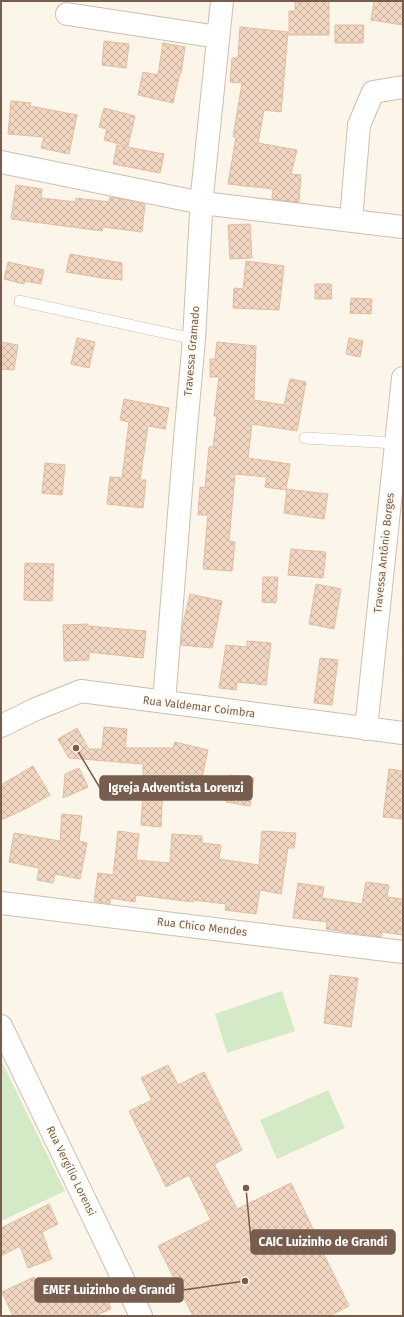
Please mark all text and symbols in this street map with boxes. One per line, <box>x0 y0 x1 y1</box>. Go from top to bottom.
street label: Travessa Gramado <box>182 305 202 397</box>
street label: Travessa Antônio Borges <box>371 492 397 614</box>
street label: Rua Valdemar Coimbra <box>142 694 256 720</box>
callout: Igreja Adventista Lorenzi <box>100 776 252 800</box>
text: Igreja Adventista Lorenzi <box>108 781 244 795</box>
street label: Rua Chico Mendes <box>156 915 248 939</box>
street label: Rua Vergílio Lorensi <box>44 1124 98 1218</box>
callout: CAIC Luizinho de Grandi <box>251 1230 395 1254</box>
text: CAIC Luizinho de Grandi <box>259 1235 387 1249</box>
callout: EMEF Luizinho de Grandi <box>35 1278 183 1302</box>
text: EMEF Luizinho de Grandi <box>43 1283 175 1297</box>

